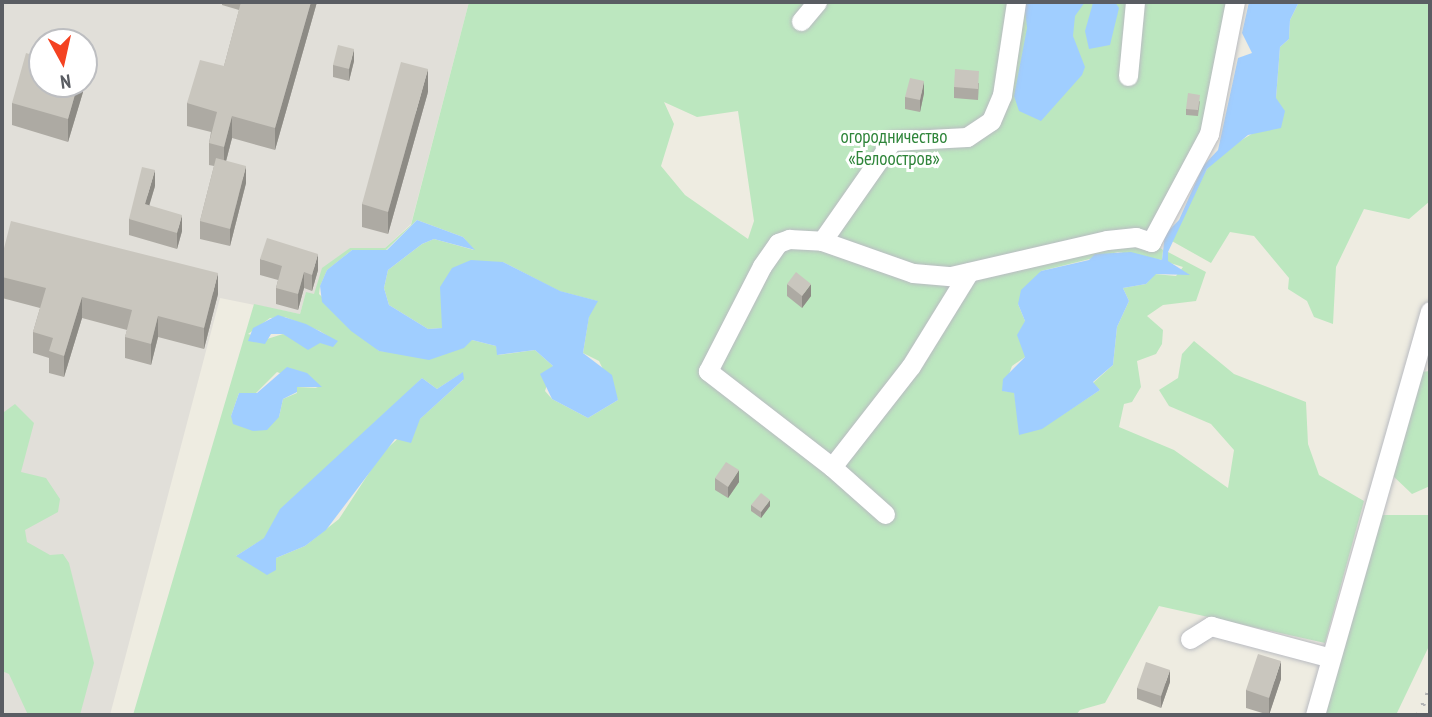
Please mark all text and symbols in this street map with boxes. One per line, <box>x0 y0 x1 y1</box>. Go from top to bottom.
north arrow <box>28 28 98 98</box>
text: N <box>59 69 72 94</box>
park label: огородничество «Белоостров» <box>841 126 947 170</box>

